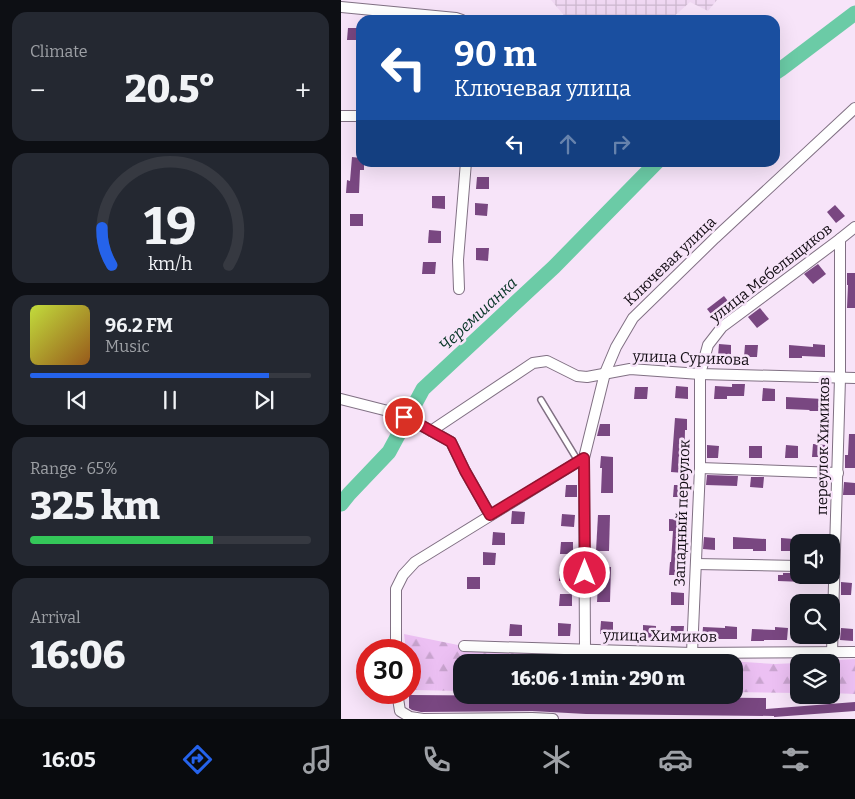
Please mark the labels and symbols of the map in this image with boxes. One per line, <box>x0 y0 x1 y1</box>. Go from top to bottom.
street label: Ключевая улица <box>620 213 720 309</box>
street label: улица Мебельщиков <box>705 220 836 327</box>
water label: Черемшанка <box>435 273 521 355</box>
street label: улица Сурикова <box>631 347 750 369</box>
street label: переулок Химиков <box>813 377 833 515</box>
pin <box>383 396 425 438</box>
street label: Западный переулок <box>670 439 694 587</box>
position arrow <box>558 546 610 598</box>
street label: улица Химиков <box>602 626 717 646</box>
speed limit sign: 30 <box>356 639 421 704</box>

